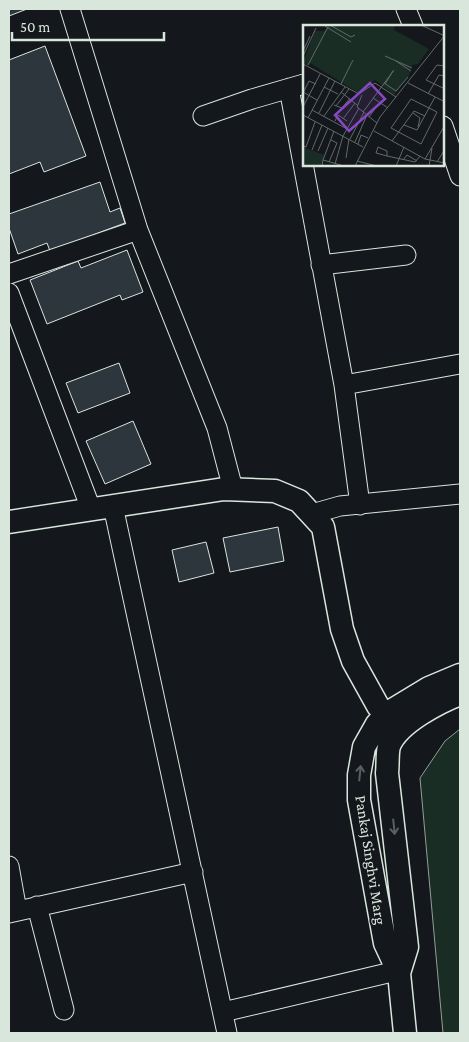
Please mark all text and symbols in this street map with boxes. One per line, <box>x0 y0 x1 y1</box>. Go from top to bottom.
scale bar <box>12 10 165 42</box>
text: 50 m <box>20 19 50 35</box>
inset map <box>303 25 444 166</box>
one-way arrow <box>355 765 365 781</box>
street label: Pankaj Singhvi Marg <box>351 794 390 926</box>
one-way arrow <box>389 819 399 835</box>

